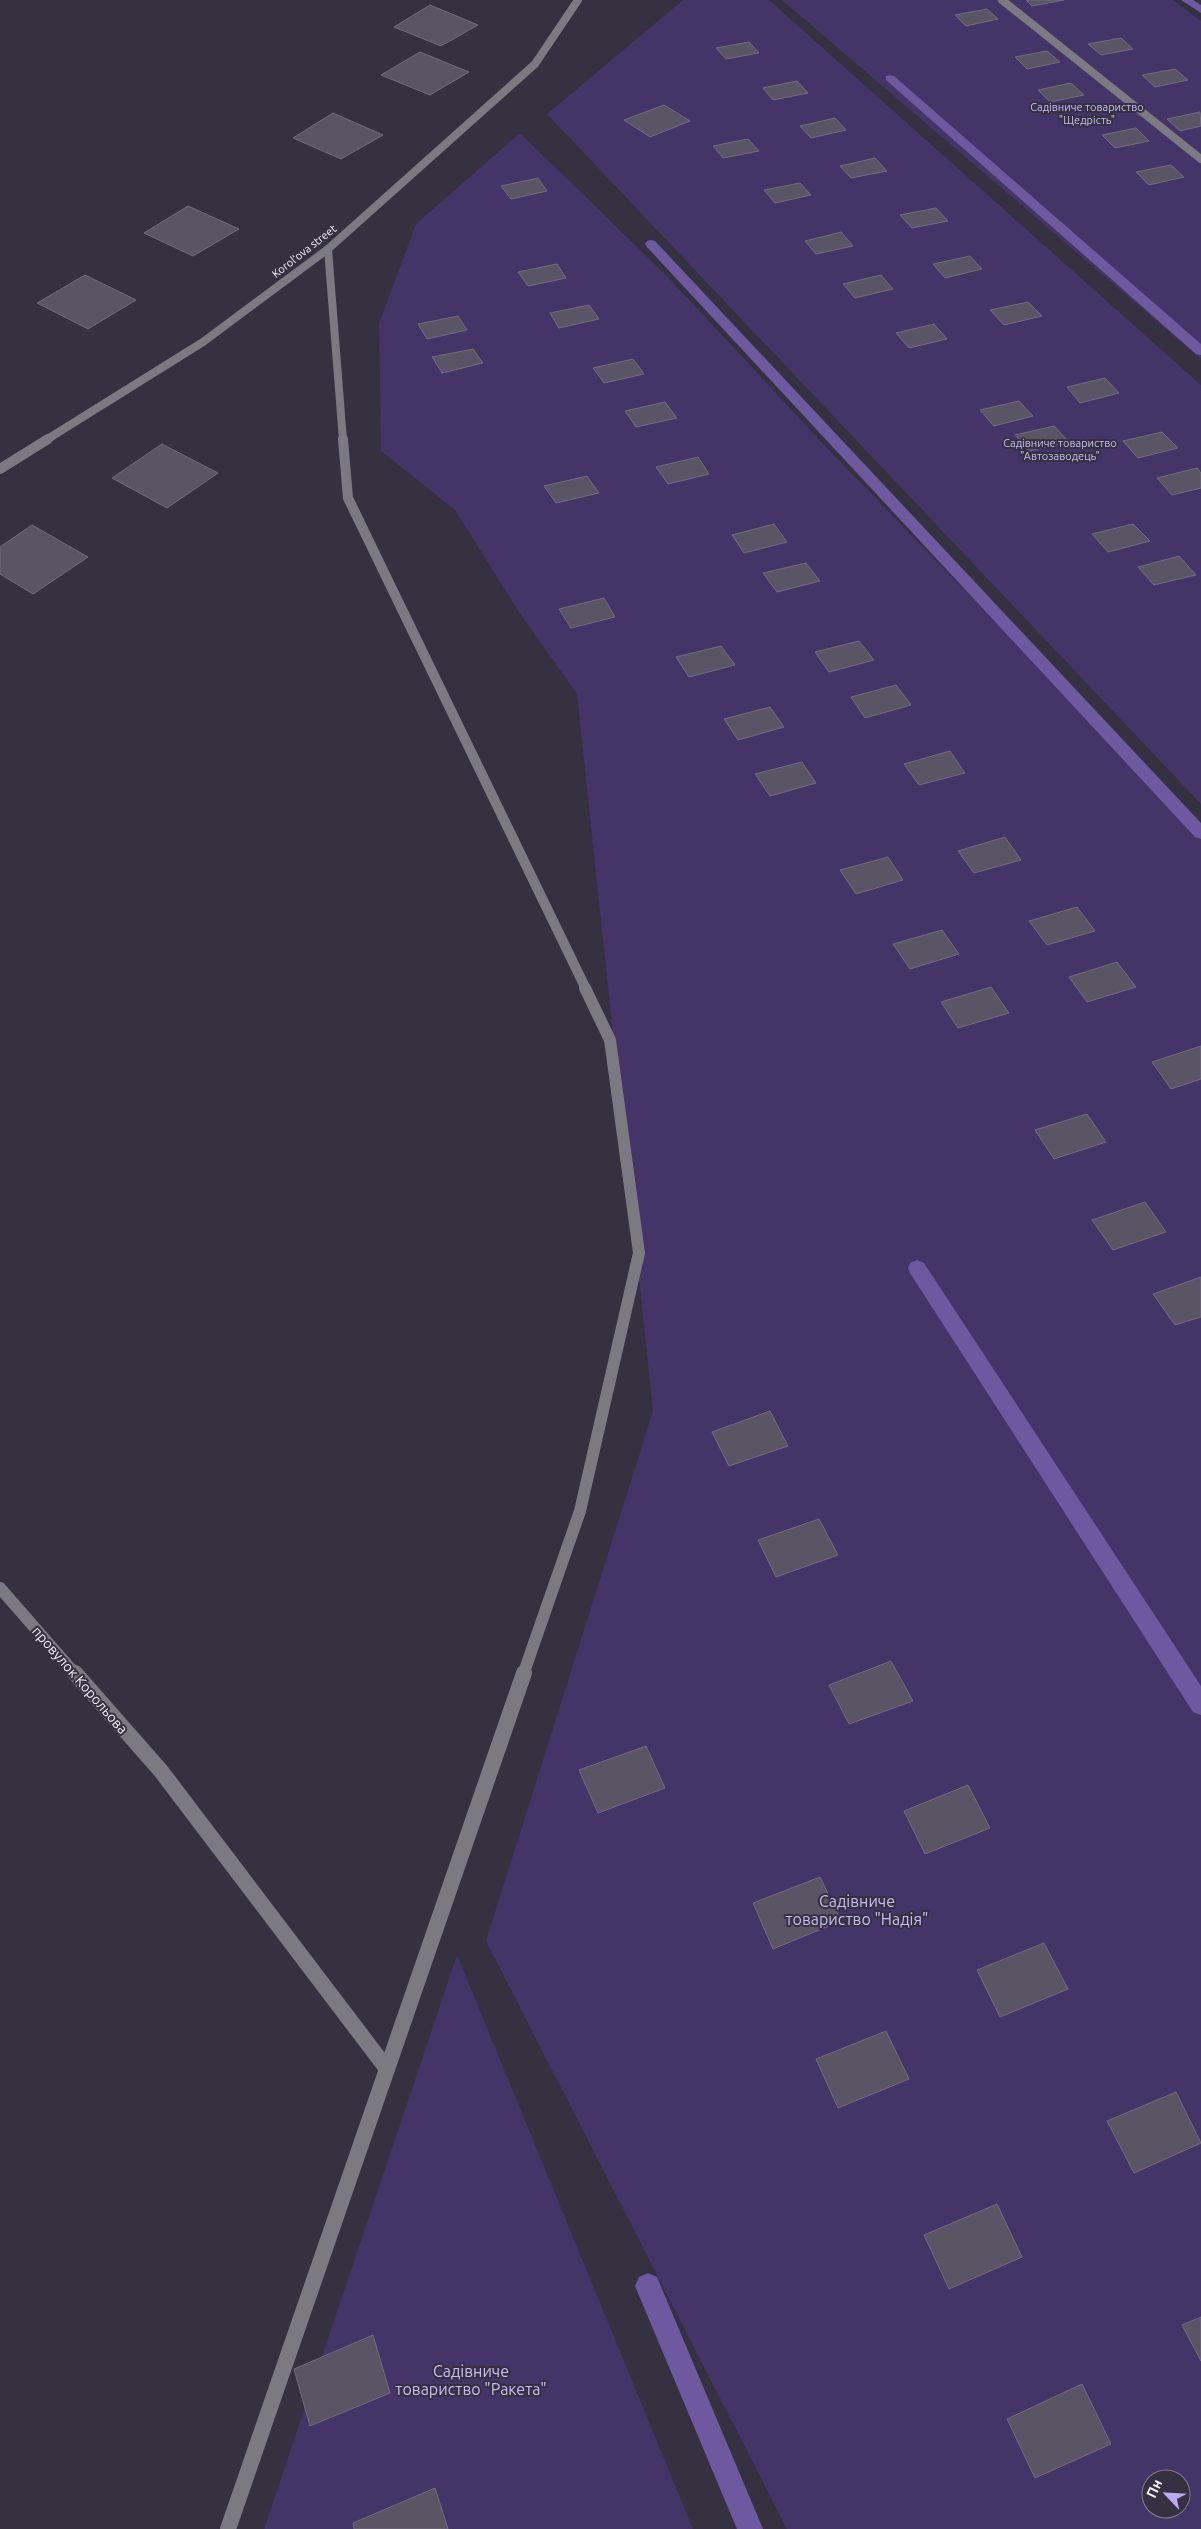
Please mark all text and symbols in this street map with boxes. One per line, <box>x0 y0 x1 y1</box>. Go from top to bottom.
park label: Садівниче товариство "Щедрість" <box>1030 101 1144 126</box>
street label: Korolʹova street <box>269 222 339 280</box>
park label: Садівниче товариство "Автозаводець" <box>1003 437 1117 462</box>
street label: провулок Корольова <box>29 1623 131 1737</box>
park label: Садівниче товариство "Надія" <box>785 1892 929 1928</box>
park label: Садівниче товариство "Ракета" <box>395 2362 547 2398</box>
north arrow <box>1141 2469 1191 2519</box>
text: Пн <box>1143 2477 1165 2500</box>

